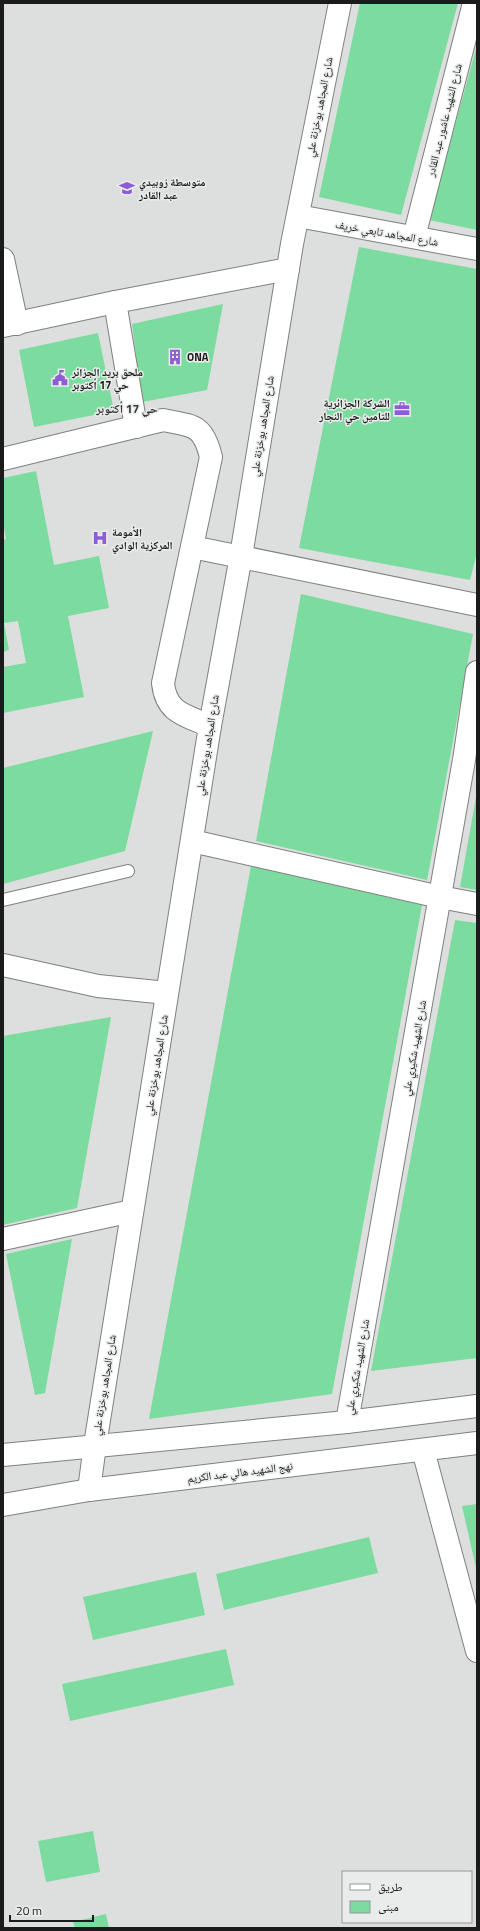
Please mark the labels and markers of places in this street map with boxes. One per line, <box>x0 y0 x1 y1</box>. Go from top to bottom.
place label: متوسطة زوبيدي عبد القادر <box>138 174 205 203</box>
school or university icon: متوسطة زوبيدي عبد القادر <box>118 179 136 197</box>
building icon: ONA <box>166 348 184 366</box>
place label: ONA <box>187 349 209 365</box>
place label: ملحق بريد الجزائر حي 17 أكتوبر <box>71 364 143 394</box>
public building icon: ملحق بريد الجزائر حي 17 أكتوبر <box>51 369 69 387</box>
place label: الشركة الجزائرية للتامين حي النجار <box>318 395 390 425</box>
office icon: الشركة الجزائرية للتامين حي النجار <box>393 400 411 418</box>
place label: الأمومة المركزية الوادي <box>112 524 173 554</box>
hospital icon: الأمومة المركزية الوادي <box>91 529 109 547</box>

